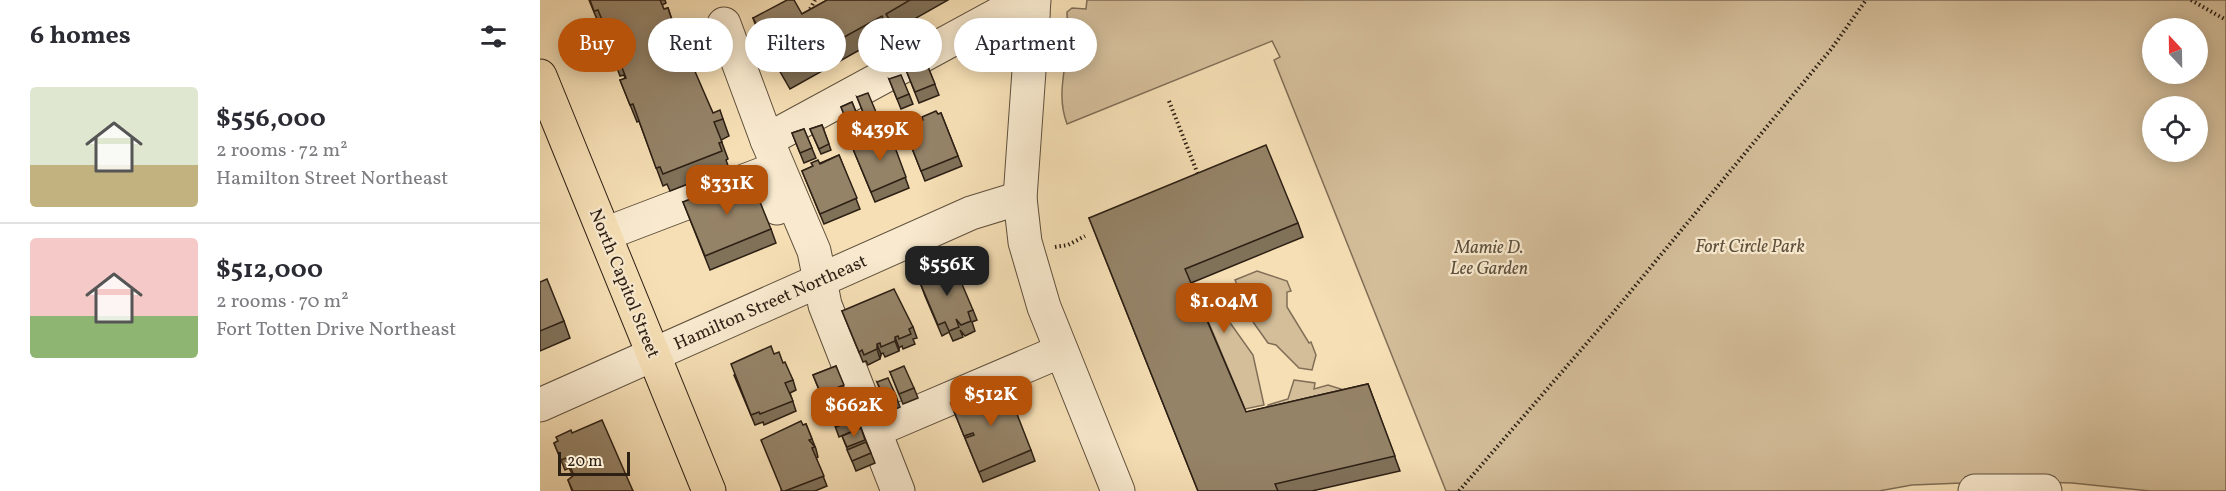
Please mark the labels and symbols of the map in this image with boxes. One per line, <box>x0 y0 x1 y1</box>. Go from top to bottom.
north arrow <box>2142 18 2208 84</box>
pin: $439K <box>838 111 922 162</box>
pin: $331K <box>685 165 769 216</box>
street label: North Capitol Street <box>582 205 665 362</box>
park label: Fort Circle Park <box>1695 235 1805 260</box>
park label: Mamie D. Lee Garden <box>1450 236 1528 282</box>
pin: $556K <box>905 246 989 297</box>
street label: Hamilton Street Northeast <box>670 249 871 357</box>
pin: $1.04M <box>1175 283 1273 334</box>
pin: $512K <box>949 376 1033 427</box>
pin: $662K <box>812 387 896 438</box>
scale bar <box>558 449 630 476</box>

